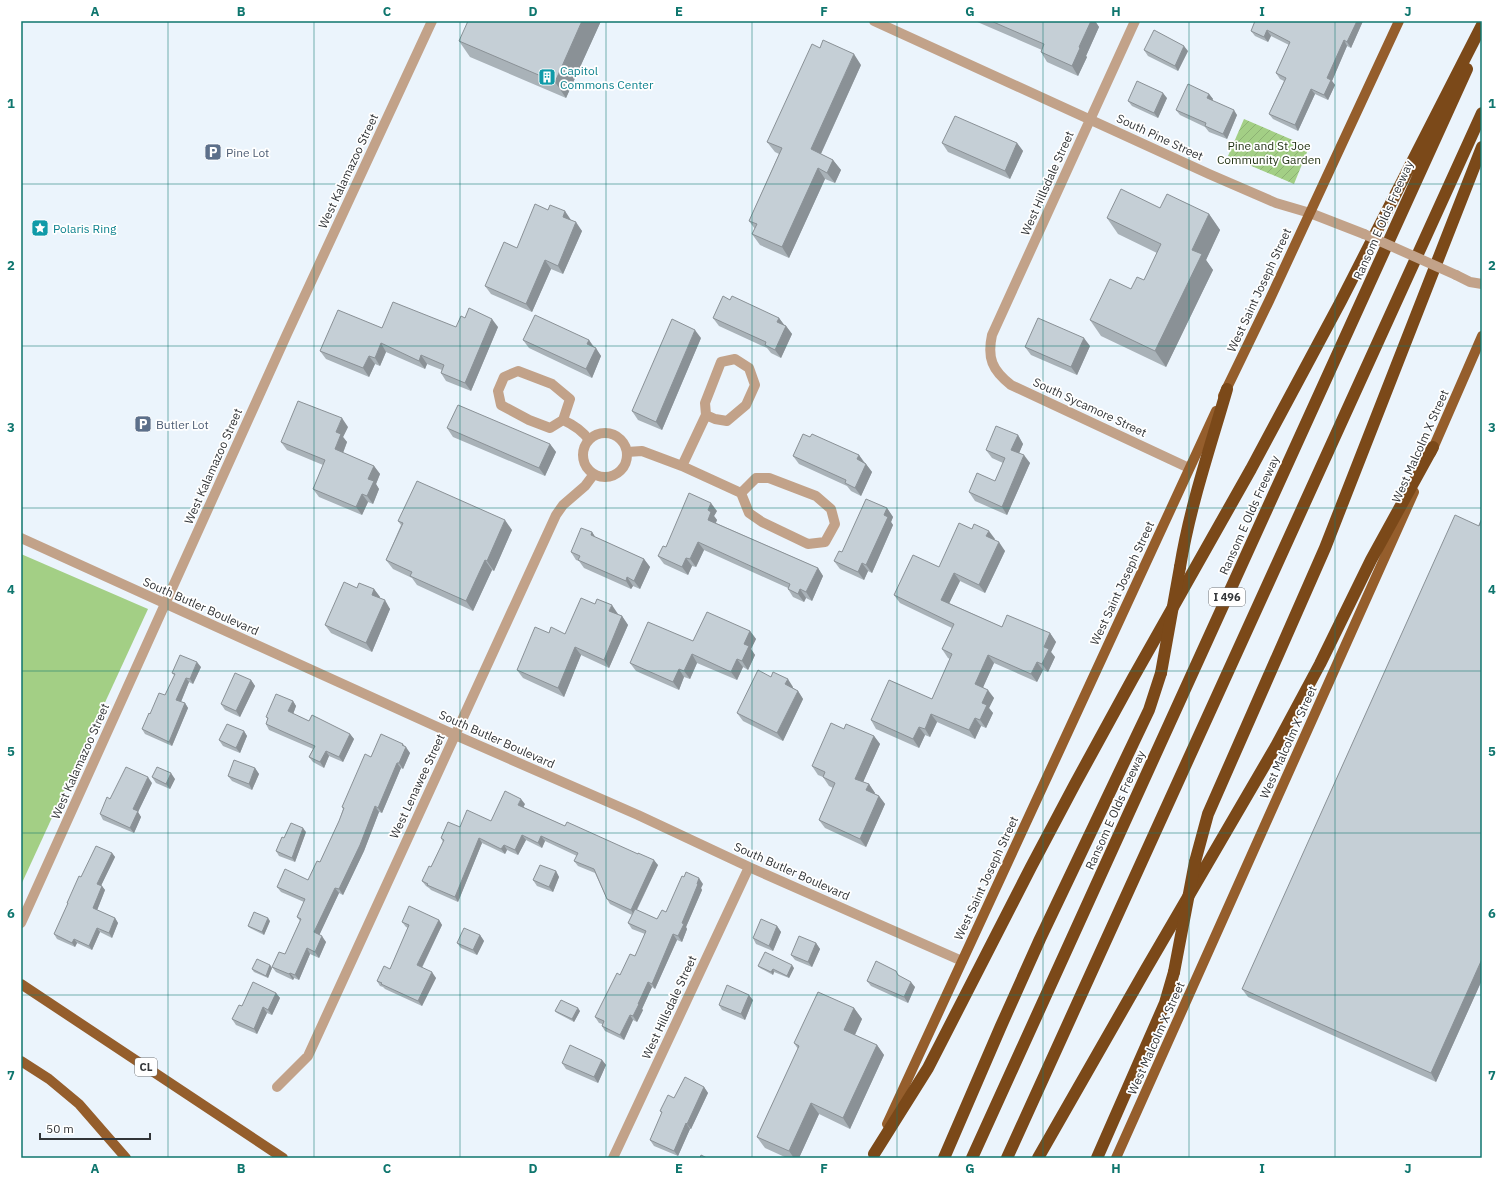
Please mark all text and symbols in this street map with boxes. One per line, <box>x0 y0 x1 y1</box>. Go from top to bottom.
text: A <box>91 3 100 20</box>
text: B <box>237 3 246 20</box>
text: C <box>383 3 392 20</box>
text: D <box>528 3 538 20</box>
text: E <box>675 3 683 20</box>
text: F <box>820 3 828 20</box>
text: G <box>965 3 975 20</box>
text: H <box>1111 3 1121 20</box>
text: I <box>1259 3 1265 20</box>
text: J <box>1404 3 1412 20</box>
place label: Capitol Commons Center <box>560 63 654 92</box>
building icon: Capitol Commons Center <box>537 67 557 87</box>
text: 1 <box>7 95 15 112</box>
text: 1 <box>1488 95 1496 112</box>
street label: South Pine Street <box>1114 110 1206 164</box>
street label: West Kalamazoo Street <box>315 111 381 231</box>
street label: West Hillsdale Street <box>1017 128 1077 238</box>
park label: Pine and St Joe Community Garden <box>1217 138 1321 167</box>
parking icon: Pine Lot <box>203 142 223 162</box>
place label: Pine Lot <box>226 145 269 160</box>
street label: Ransom E Olds Freeway <box>1350 158 1416 282</box>
place icon: Polaris Ring <box>30 218 50 238</box>
place label: Polaris Ring <box>53 221 117 236</box>
street label: West Saint Joseph Street <box>1224 226 1294 354</box>
text: 2 <box>7 257 15 274</box>
text: 2 <box>1488 257 1496 274</box>
street label: South Sycamore Street <box>1031 374 1149 440</box>
street label: West Malcolm X Street <box>1388 387 1452 505</box>
street label: West Kalamazoo Street <box>181 406 245 526</box>
parking icon: Butler Lot <box>133 414 153 434</box>
place label: Butler Lot <box>156 417 209 432</box>
text: 3 <box>7 419 15 436</box>
text: 3 <box>1488 419 1496 436</box>
street label: Ransom E Olds Freeway <box>1216 453 1282 577</box>
street label: West Saint Joseph Street <box>1087 519 1157 647</box>
street label: South Butler Boulevard <box>141 574 261 638</box>
text: 4 <box>7 581 15 598</box>
text: 4 <box>1488 581 1496 598</box>
road number: I 496 <box>1209 588 1245 606</box>
street label: West Malcolm X Street <box>1256 683 1320 801</box>
street label: West Kalamazoo Street <box>48 701 112 821</box>
street label: South Butler Boulevard <box>437 707 557 771</box>
street label: West Lenawee Street <box>386 731 448 841</box>
text: 5 <box>7 743 15 760</box>
text: 5 <box>1488 743 1496 760</box>
street label: Ransom E Olds Freeway <box>1082 748 1148 872</box>
street label: West Saint Joseph Street <box>951 814 1021 942</box>
street label: South Butler Boulevard <box>732 839 852 903</box>
text: 6 <box>7 905 15 922</box>
text: 6 <box>1488 905 1496 922</box>
street label: West Hillsdale Street <box>638 953 700 1061</box>
street label: West Malcolm X Street <box>1124 979 1188 1097</box>
road number: CL <box>135 1058 157 1076</box>
text: 7 <box>7 1067 15 1084</box>
text: 7 <box>1488 1067 1496 1084</box>
scale bar <box>40 1115 150 1141</box>
text: 50 m <box>46 1121 74 1136</box>
text: A <box>91 1160 100 1177</box>
text: B <box>237 1160 246 1177</box>
text: C <box>383 1160 392 1177</box>
text: D <box>528 1160 538 1177</box>
text: E <box>675 1160 683 1177</box>
text: F <box>820 1160 828 1177</box>
text: G <box>965 1160 975 1177</box>
text: H <box>1111 1160 1121 1177</box>
text: I <box>1259 1160 1265 1177</box>
text: J <box>1404 1160 1412 1177</box>

